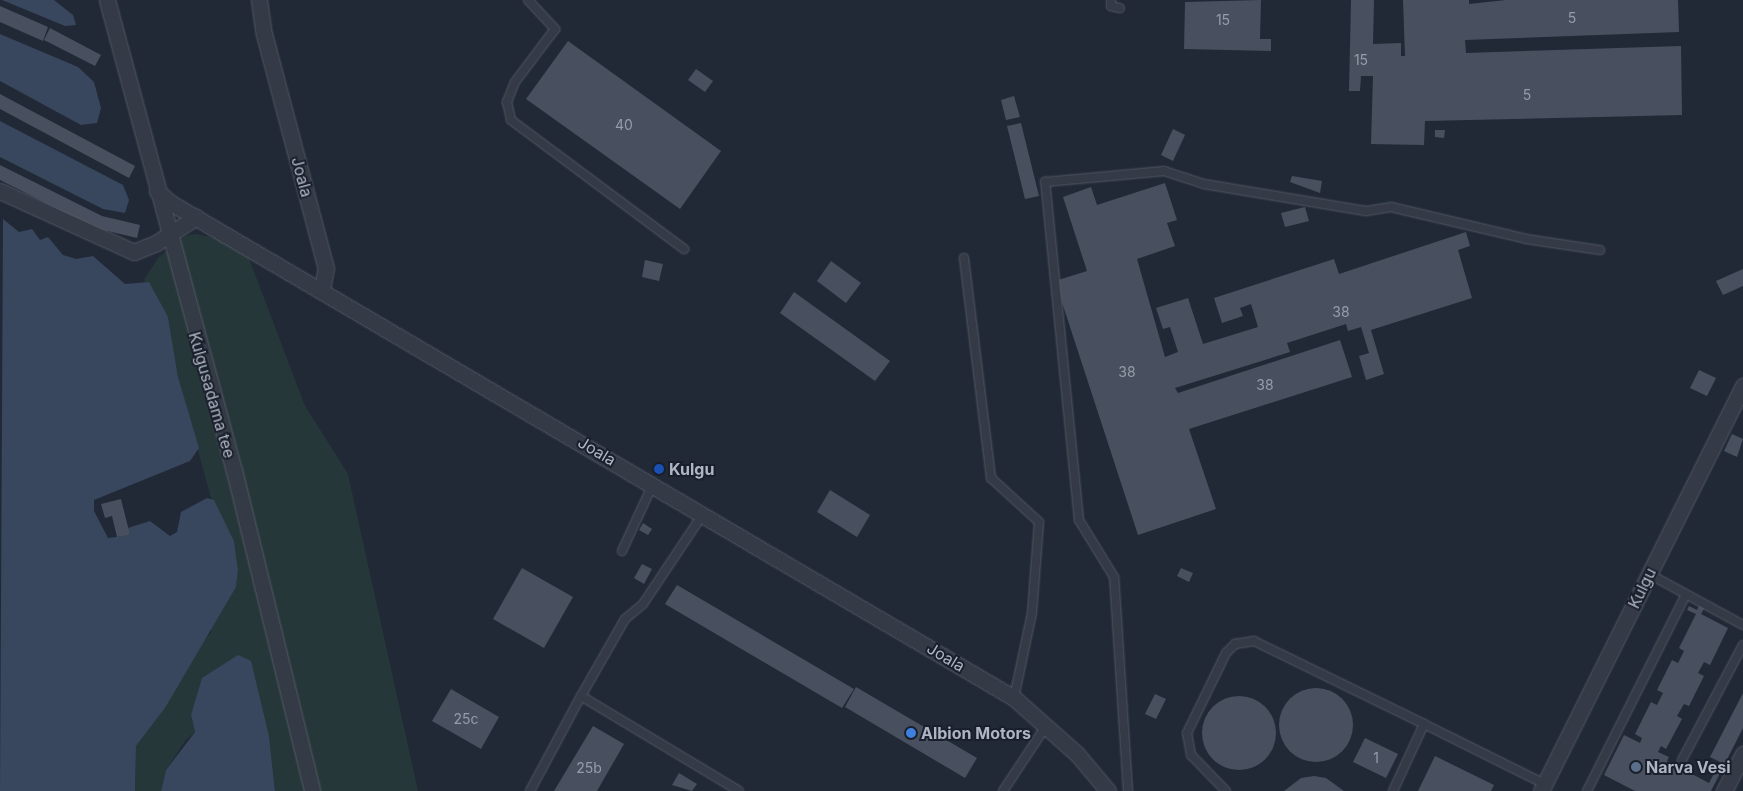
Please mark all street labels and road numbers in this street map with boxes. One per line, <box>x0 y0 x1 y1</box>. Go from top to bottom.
street label: Joala <box>287 155 317 199</box>
street label: Kulgusadama tee <box>185 330 239 460</box>
street label: Joala <box>575 432 619 470</box>
street label: Kulgu <box>1624 565 1660 611</box>
street label: Joala <box>924 638 968 676</box>

